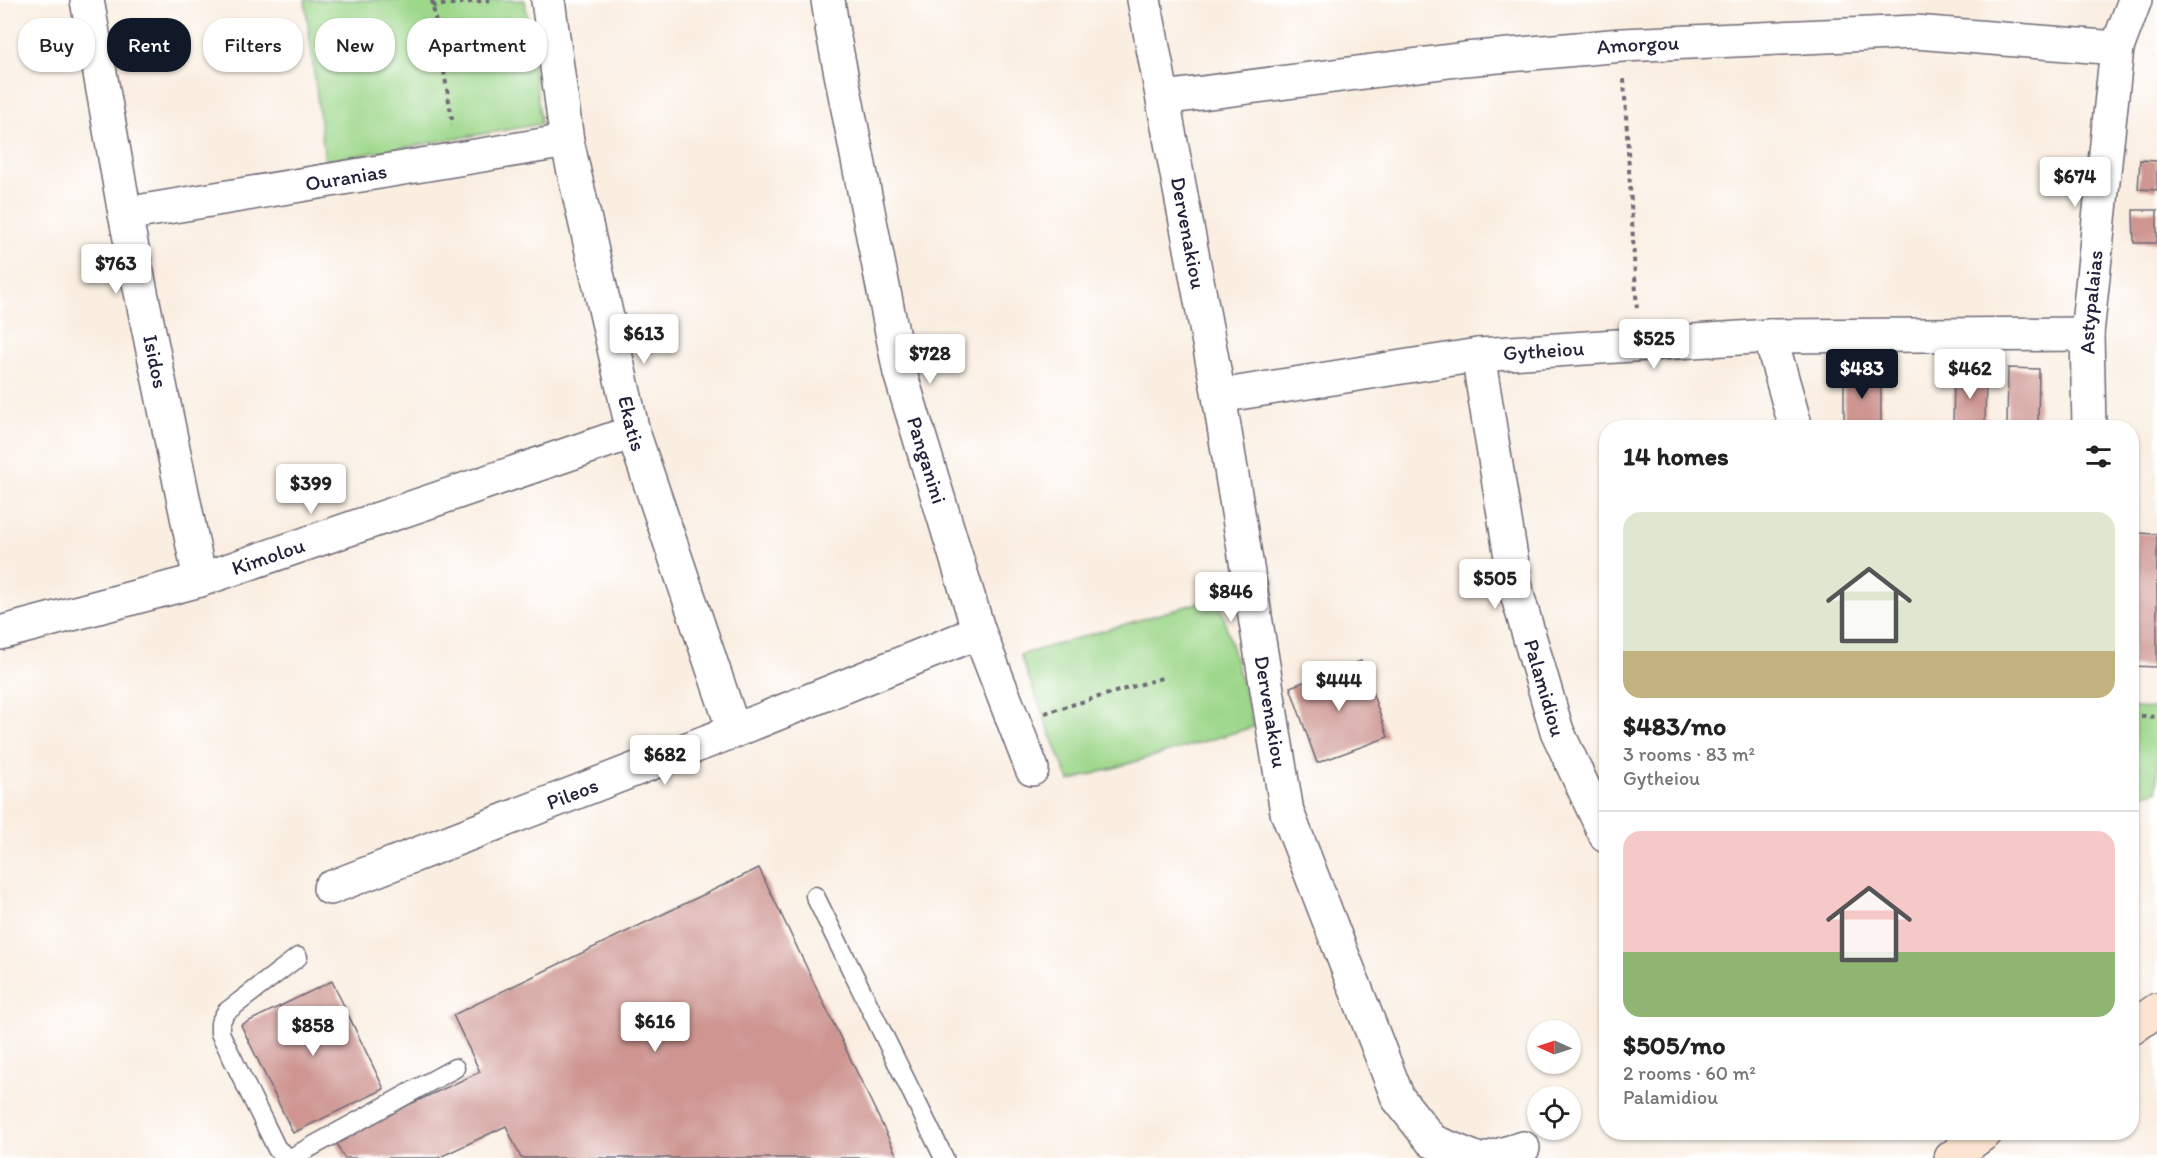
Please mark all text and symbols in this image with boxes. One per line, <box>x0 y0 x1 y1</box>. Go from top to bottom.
chip: Buy <box>18 18 95 72</box>
chip: Rent <box>107 18 191 72</box>
chip: Filters <box>203 18 303 72</box>
chip: New <box>315 18 395 72</box>
chip: Apartment <box>407 18 547 72</box>
street label: Amorgou <box>1595 29 1680 59</box>
pin: $674 <box>2039 157 2111 208</box>
street label: Ouranias <box>303 158 389 196</box>
text: $674 <box>2054 164 2096 188</box>
street label: Dervenakiou <box>1166 175 1211 291</box>
pin: $763 <box>80 244 152 295</box>
street label: Astypalaias <box>2074 249 2108 355</box>
text: $763 <box>95 251 137 275</box>
pin: $613 <box>608 314 680 365</box>
pin: $525 <box>1618 319 1690 370</box>
text: $613 <box>624 321 664 345</box>
text: $525 <box>1633 326 1675 350</box>
street label: Isidos <box>138 333 173 390</box>
pin: $728 <box>894 334 966 385</box>
street label: Gytheiou <box>1502 335 1585 365</box>
text: $728 <box>909 341 951 365</box>
pin: $483 <box>1826 349 1898 400</box>
pin: $462 <box>1934 349 2006 400</box>
text: $483 <box>1840 356 1884 380</box>
text: $462 <box>1948 356 1992 380</box>
street label: Ekatis <box>613 393 652 454</box>
street label: Panganini <box>902 413 952 507</box>
text: 14 homes <box>1623 440 1729 472</box>
icon: filters <box>2082 440 2115 473</box>
pin: $399 <box>275 464 347 515</box>
text: $399 <box>290 471 332 495</box>
street label: Kimolou <box>228 532 308 580</box>
icon: home <box>1815 551 1923 659</box>
pin: $505 <box>1459 559 1531 610</box>
text: $505 <box>1473 566 1517 590</box>
pin: $846 <box>1195 572 1267 623</box>
text: $846 <box>1209 579 1253 603</box>
street label: Palamidiou <box>1519 636 1571 740</box>
street label: Dervenakiou <box>1250 654 1293 770</box>
pin: $444 <box>1303 661 1375 712</box>
text: $444 <box>1316 668 1362 692</box>
text: $483/mo <box>1623 710 1726 742</box>
pin: $682 <box>629 735 701 786</box>
text: $682 <box>644 742 686 766</box>
text: 3 rooms · 83 m² <box>1623 742 1755 766</box>
text: Gytheiou <box>1623 766 1700 790</box>
street label: Pileos <box>543 772 602 815</box>
icon: home <box>1815 870 1923 978</box>
pin: $616 <box>619 1002 691 1053</box>
pin: $858 <box>277 1006 349 1057</box>
text: $616 <box>635 1009 675 1033</box>
text: $858 <box>292 1013 334 1037</box>
north arrow <box>1527 1020 1581 1074</box>
map controls <box>1527 1020 1581 1140</box>
text: $505/mo <box>1623 1029 1726 1061</box>
text: 2 rooms · 60 m² <box>1623 1061 1756 1085</box>
text: Palamidiou <box>1623 1085 1718 1109</box>
button: locate <box>1527 1086 1581 1140</box>

